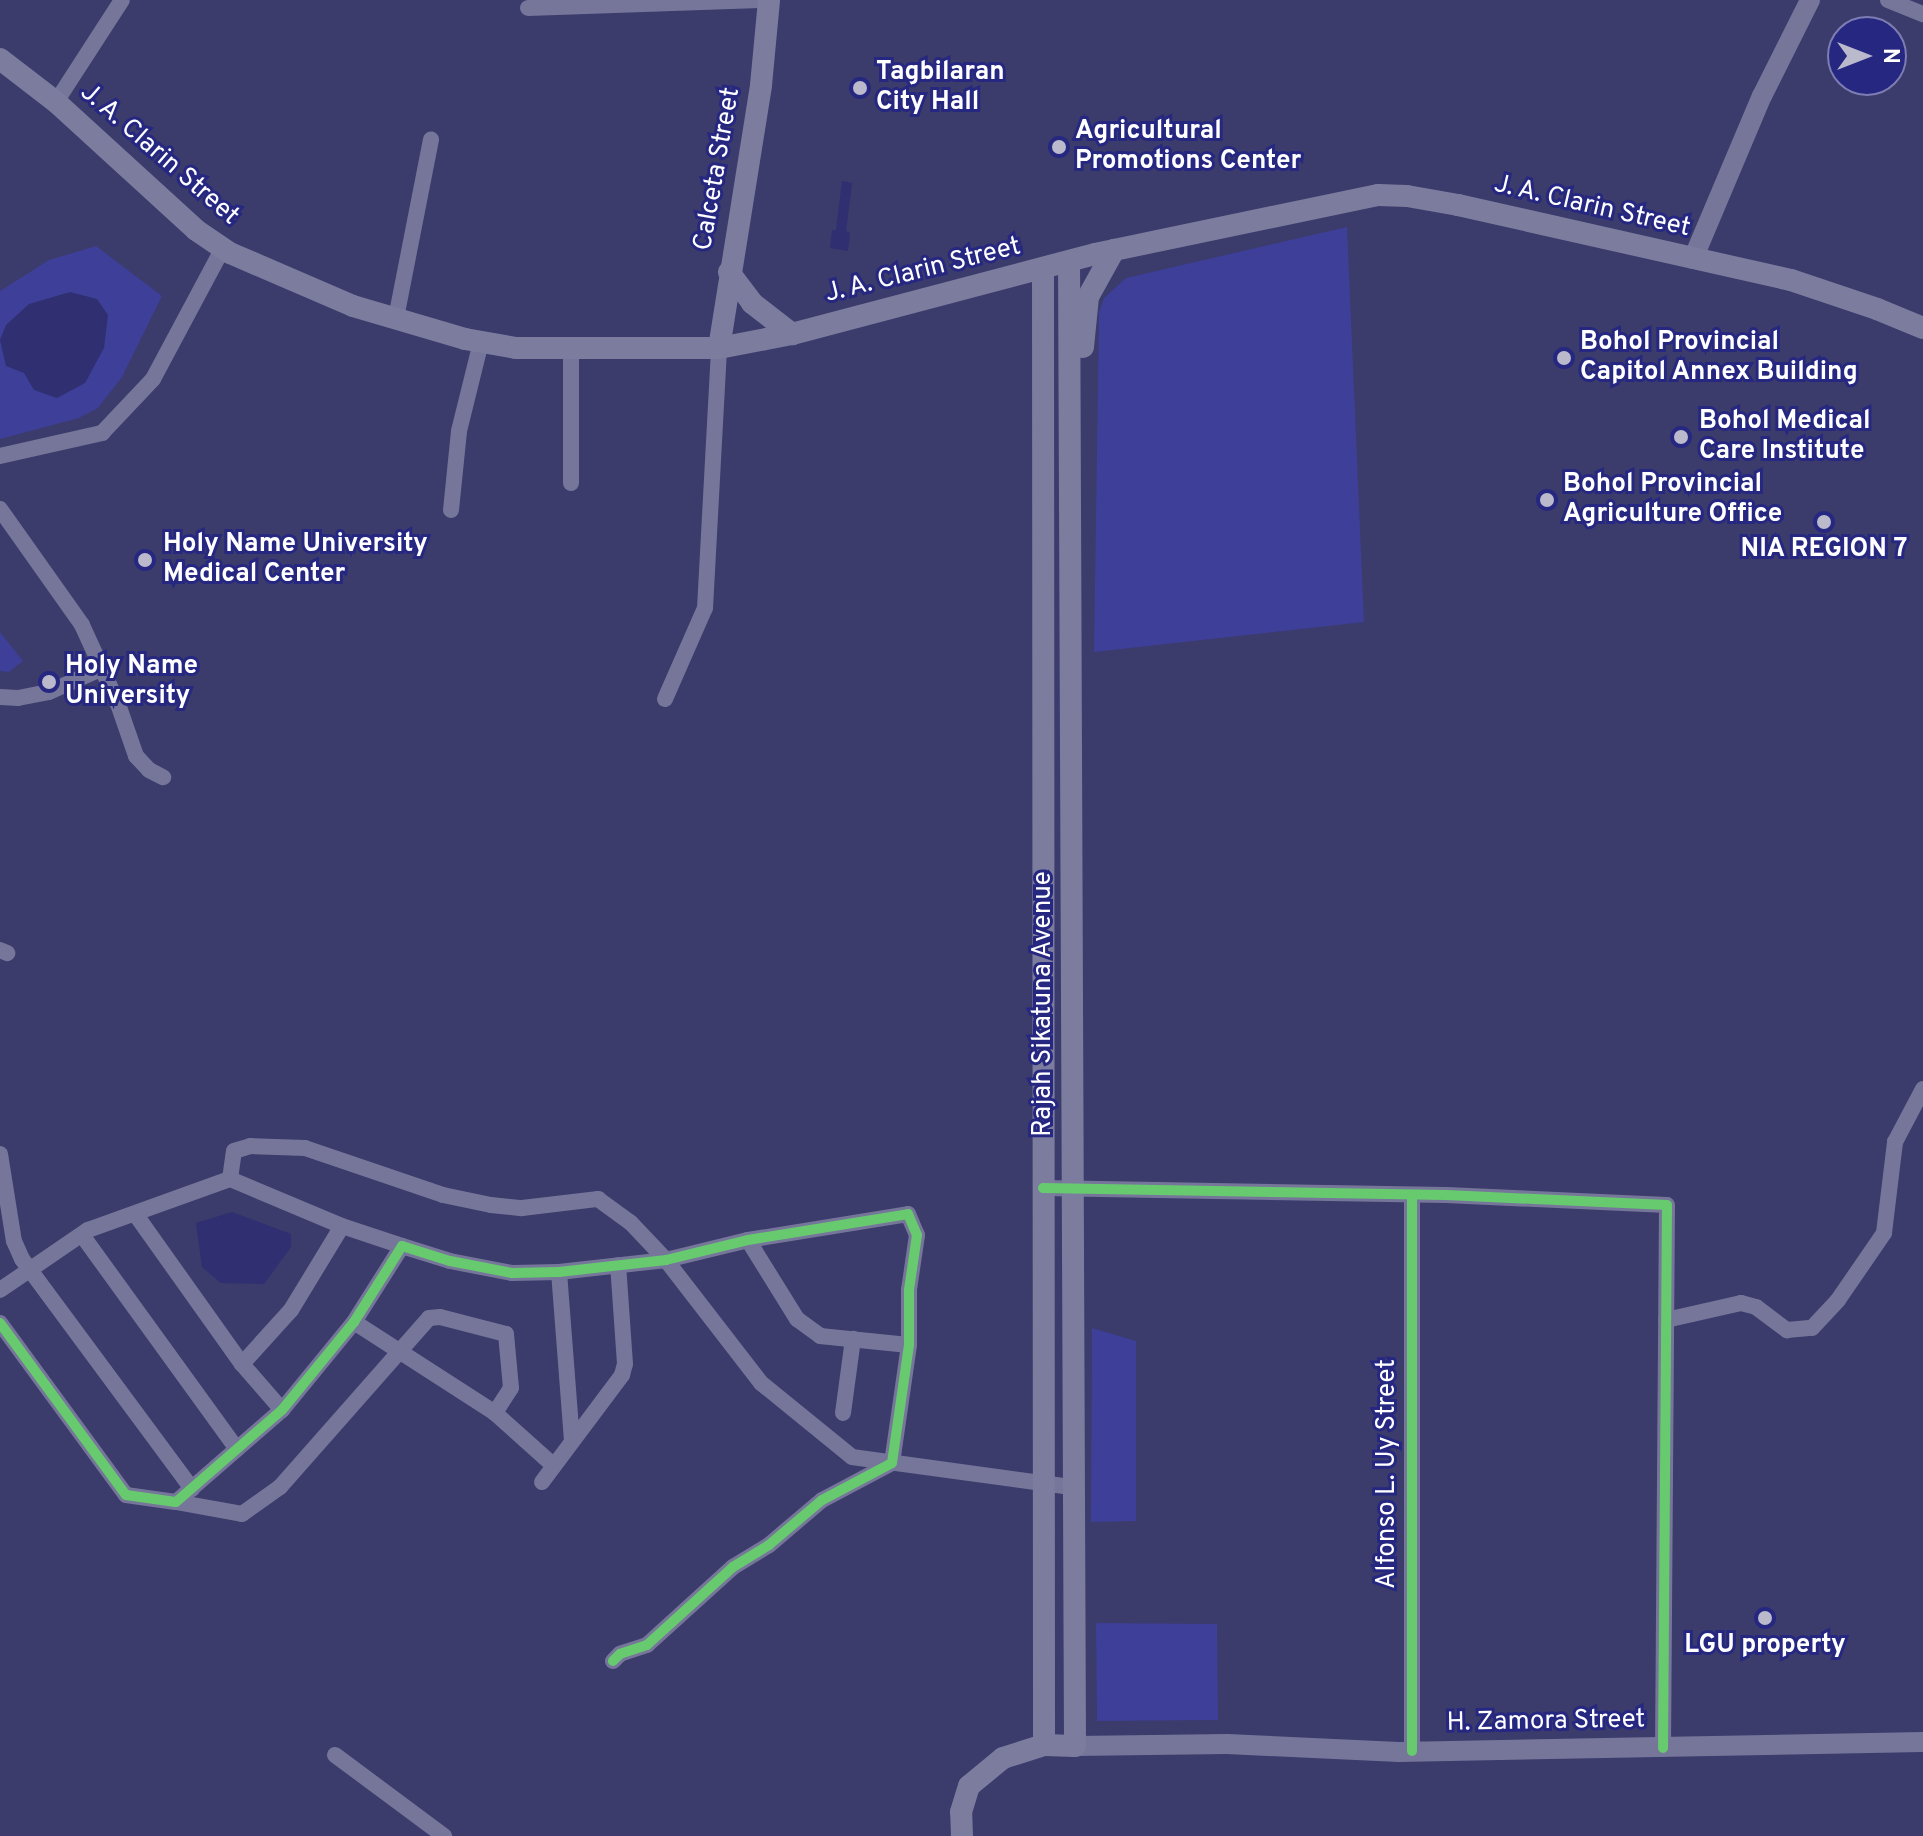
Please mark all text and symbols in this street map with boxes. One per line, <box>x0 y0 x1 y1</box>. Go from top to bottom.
north arrow <box>1827 16 1907 96</box>
text: N <box>1876 48 1903 64</box>
place label: Tagbilaran City Hall <box>876 57 1005 118</box>
street label: J. A. Clarin Street <box>73 77 245 233</box>
marker: Tagbilaran City Hall <box>851 79 869 97</box>
street label: Calceta Street <box>688 85 748 253</box>
place label: Agricultural Promotions Center <box>1075 116 1301 178</box>
marker: Agricultural Promotions Center <box>1050 138 1068 156</box>
street label: J. A. Clarin Street <box>1490 169 1694 245</box>
street label: J. A. Clarin Street <box>822 231 1024 311</box>
place label: Bohol Provincial Capitol Annex Building <box>1580 327 1859 388</box>
marker: Bohol Provincial Capitol Annex Building <box>1555 349 1573 367</box>
place label: Bohol Medical Care Institute <box>1699 406 1871 468</box>
marker: Bohol Medical Care Institute <box>1670 426 1692 448</box>
place label: Bohol Provincial Agriculture Office <box>1563 469 1782 530</box>
marker: Bohol Provincial Agriculture Office <box>1538 491 1556 509</box>
marker: NIA REGION 7 <box>1815 513 1833 531</box>
place label: Holy Name University Medical Center <box>163 529 428 590</box>
place label: NIA REGION 7 <box>1740 534 1908 566</box>
marker: Holy Name University Medical Center <box>134 549 156 571</box>
place label: Holy Name University <box>65 651 198 712</box>
marker: Holy Name University <box>40 673 58 691</box>
street label: Rajah Sikatuna Avenue <box>1028 871 1060 1137</box>
street label: Alfonso L. Uy Street <box>1372 1359 1404 1589</box>
marker: LGU property <box>1756 1609 1774 1627</box>
place label: LGU property <box>1684 1630 1846 1662</box>
street label: H. Zamora Street <box>1446 1705 1646 1739</box>

